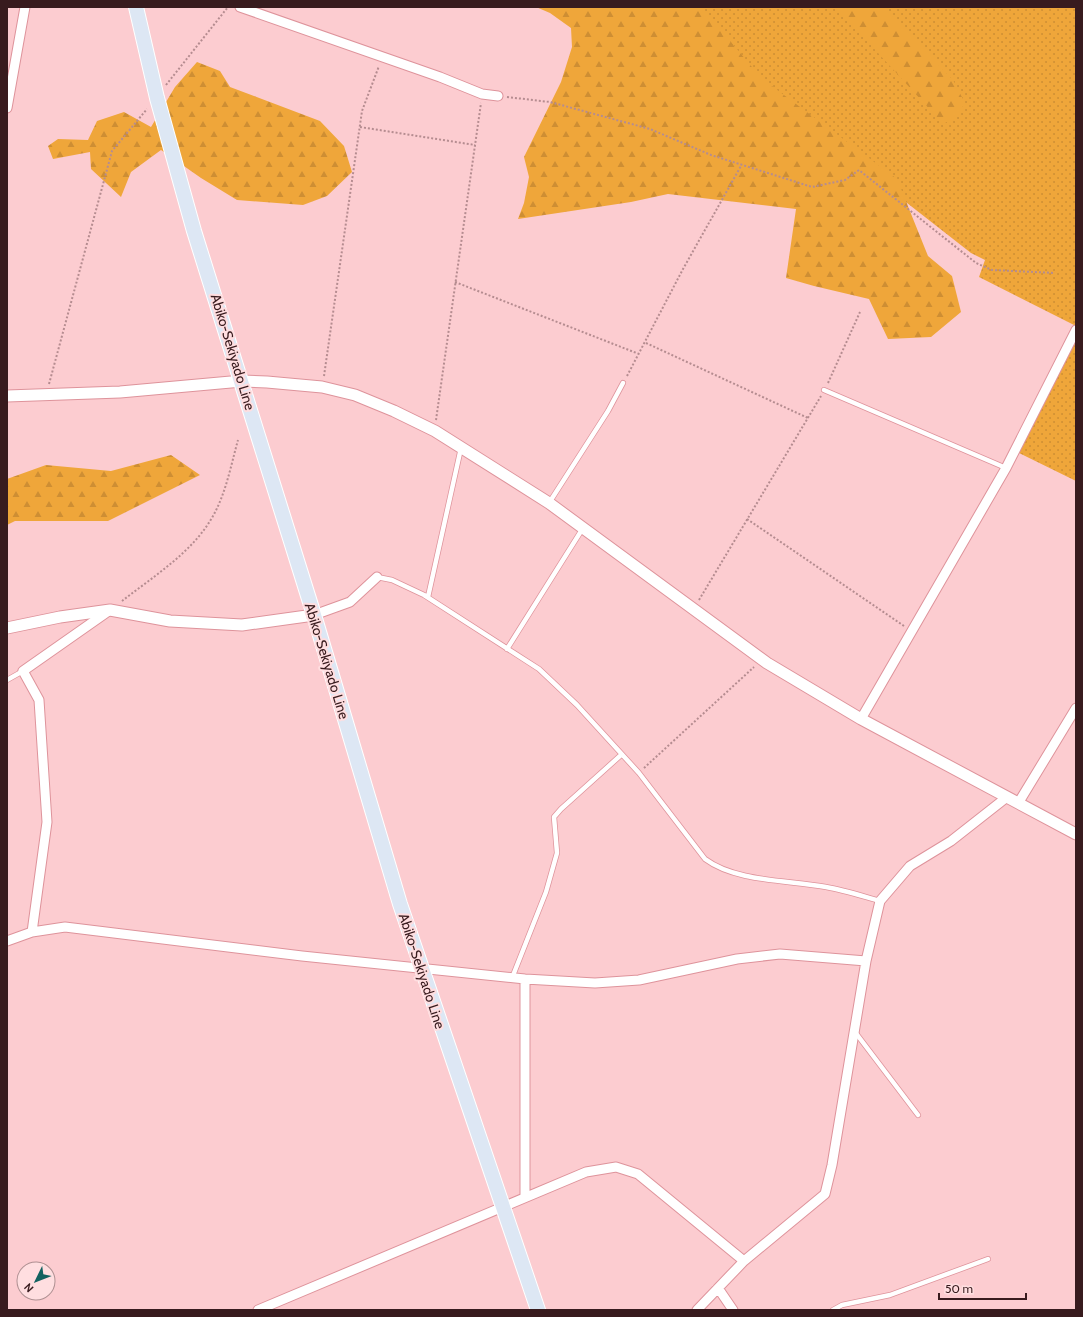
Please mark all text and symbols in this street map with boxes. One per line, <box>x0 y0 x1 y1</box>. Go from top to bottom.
street label: Abiko-Sekiyado Line <box>207 292 259 412</box>
street label: Abiko-Sekiyado Line <box>301 601 353 721</box>
street label: Abiko-Sekiyado Line <box>395 911 449 1031</box>
north arrow <box>16 1261 56 1301</box>
scale bar <box>939 1275 1026 1301</box>
text: N <box>21 1280 36 1295</box>
text: 50 m <box>945 1281 973 1296</box>

